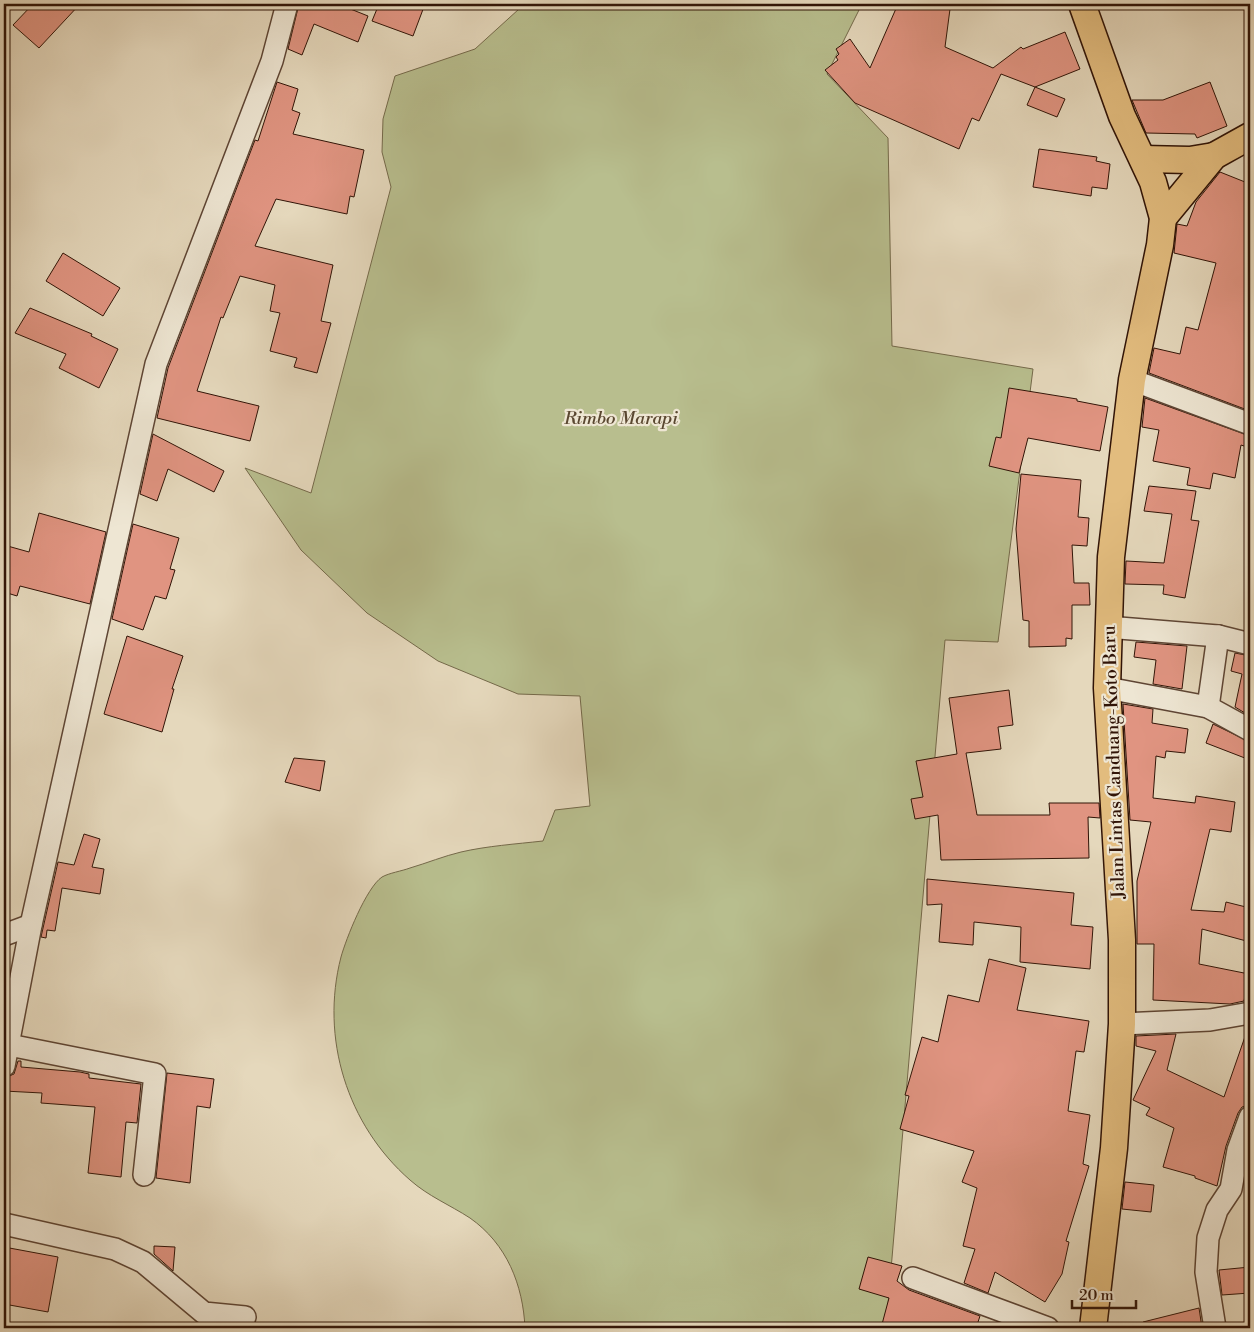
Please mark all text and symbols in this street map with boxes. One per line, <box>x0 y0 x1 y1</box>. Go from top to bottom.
park label: Rimbo Marapi <box>563 407 678 430</box>
street label: Jalan Lintas Canduang-Koto Baru <box>1098 624 1130 900</box>
scale bar <box>1072 1277 1135 1309</box>
text: 20 m <box>1079 1286 1114 1305</box>

